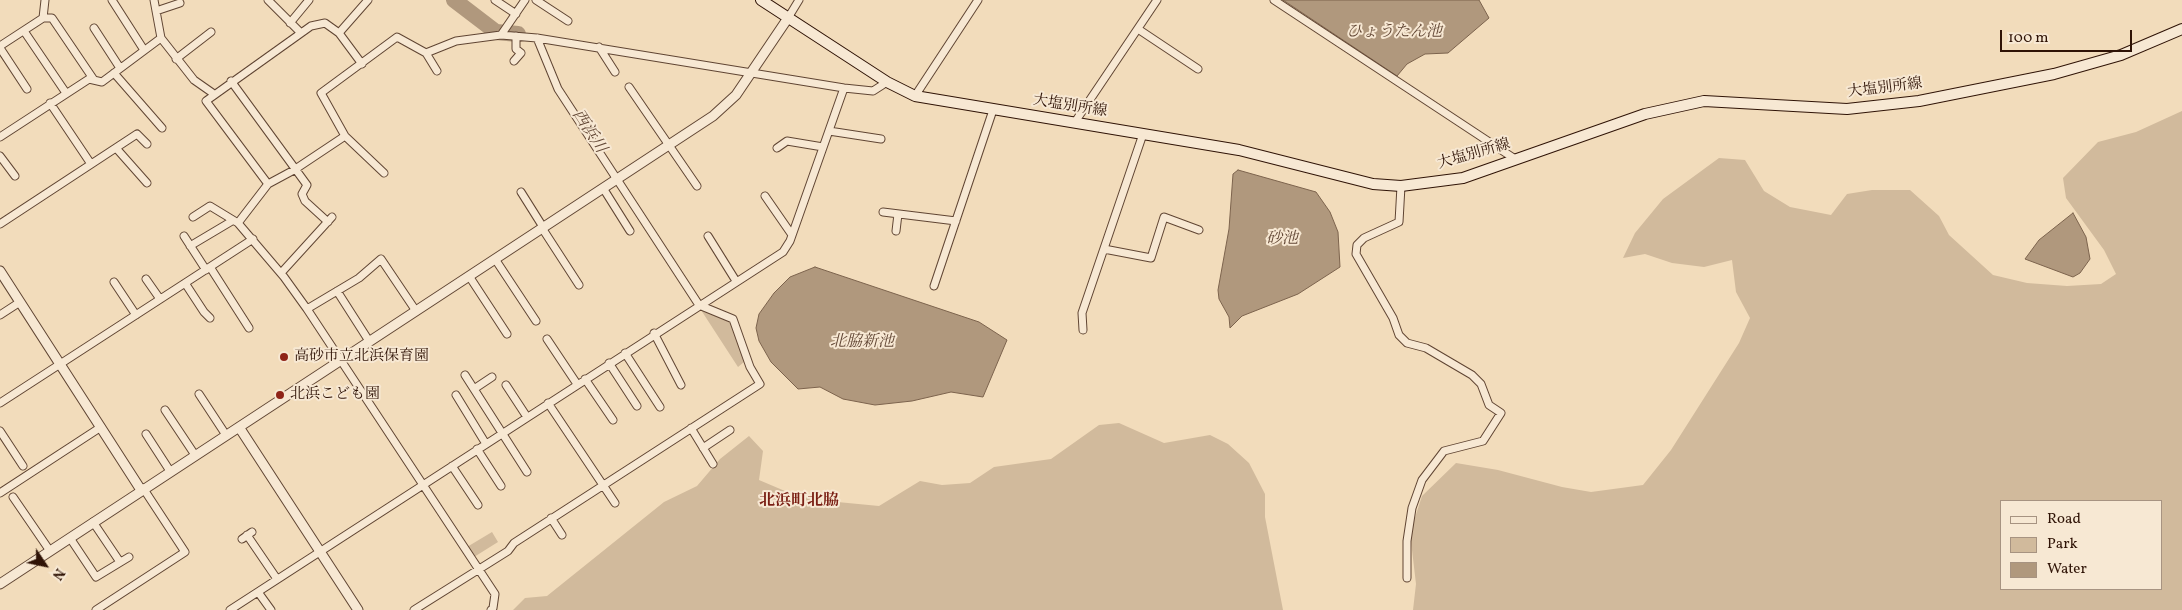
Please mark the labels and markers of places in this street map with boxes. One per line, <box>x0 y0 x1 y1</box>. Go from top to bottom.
place label: 高砂市立北浜保育園 <box>294 348 429 366</box>
marker: 高砂市立北浜保育園 <box>278 351 290 363</box>
place label: 北浜こども園 <box>290 386 380 404</box>
marker: 北浜こども園 <box>274 389 286 401</box>

